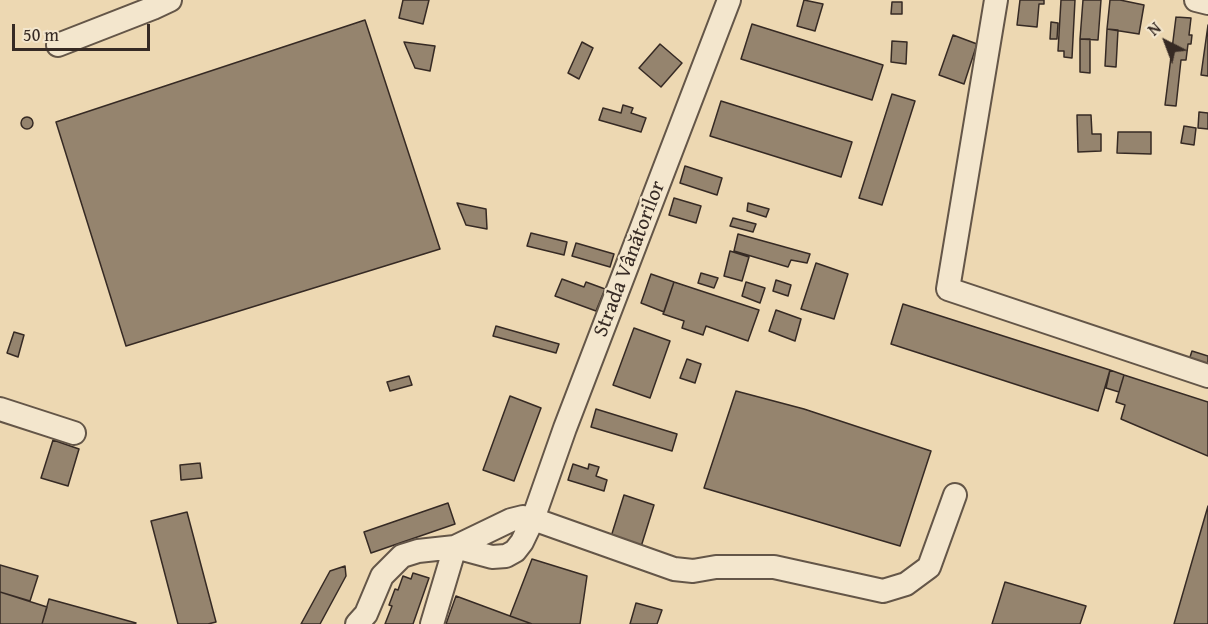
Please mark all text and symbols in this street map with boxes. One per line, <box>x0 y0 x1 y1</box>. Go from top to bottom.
scale bar <box>15 12 153 50</box>
north arrow <box>1136 12 1196 72</box>
text: N <box>1142 16 1166 41</box>
text: 50 m <box>23 21 59 48</box>
street label: Strada Vânătorilor <box>589 177 671 341</box>

